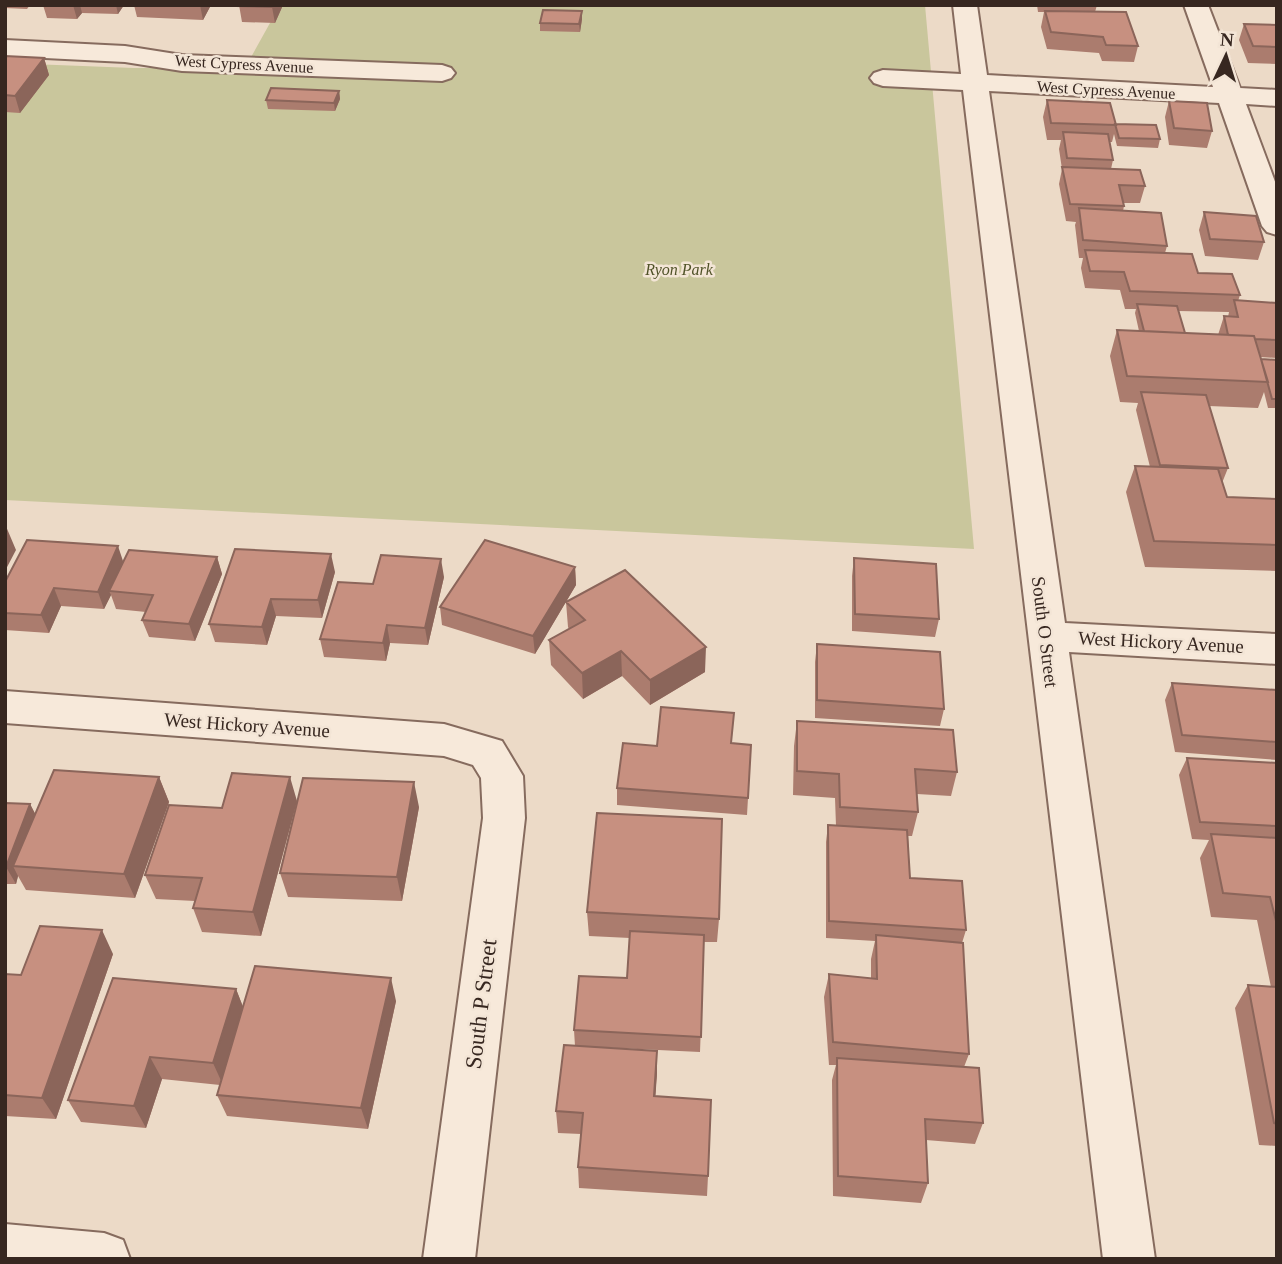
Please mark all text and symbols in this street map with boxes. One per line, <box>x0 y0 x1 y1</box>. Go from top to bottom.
north arrow <box>1191 21 1261 91</box>
text: N <box>1220 29 1235 51</box>
street label: West Cypress Avenue <box>174 52 314 77</box>
street label: West Cypress Avenue <box>1036 78 1176 103</box>
park label: Ryon Park <box>644 261 714 279</box>
street label: South O Street <box>1028 575 1062 690</box>
street label: West Hickory Avenue <box>1078 627 1244 657</box>
street label: West Hickory Avenue <box>164 709 330 741</box>
street label: South P Street <box>461 937 501 1070</box>

